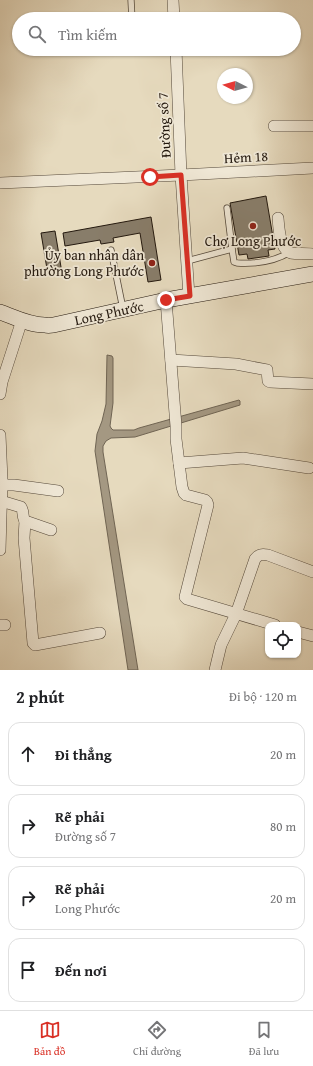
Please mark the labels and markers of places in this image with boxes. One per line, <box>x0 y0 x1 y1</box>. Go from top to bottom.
marker: Chợ Long Phước <box>248 221 258 231</box>
place label: Chợ Long Phước <box>205 231 301 251</box>
place label: Ủy ban nhân dân phường Long Phước <box>24 245 144 281</box>
marker: Ủy ban nhân dân phường Long Phước <box>147 258 157 268</box>

